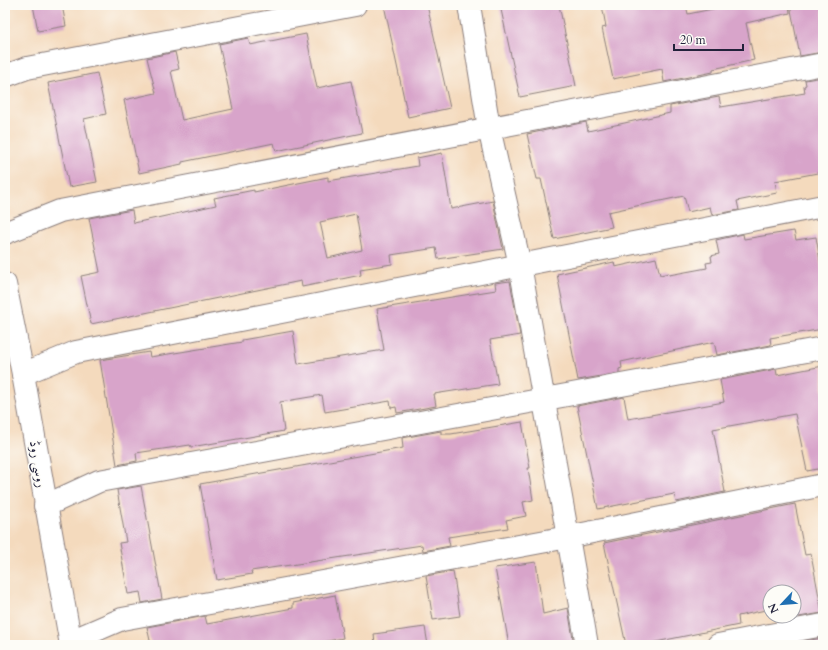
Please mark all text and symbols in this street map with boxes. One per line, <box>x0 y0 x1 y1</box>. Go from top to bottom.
scale bar <box>674 26 743 52</box>
text: 20 m <box>680 32 707 48</box>
street label: روسی روڈ <box>25 439 51 489</box>
north arrow <box>762 584 802 624</box>
text: N <box>764 600 782 616</box>

